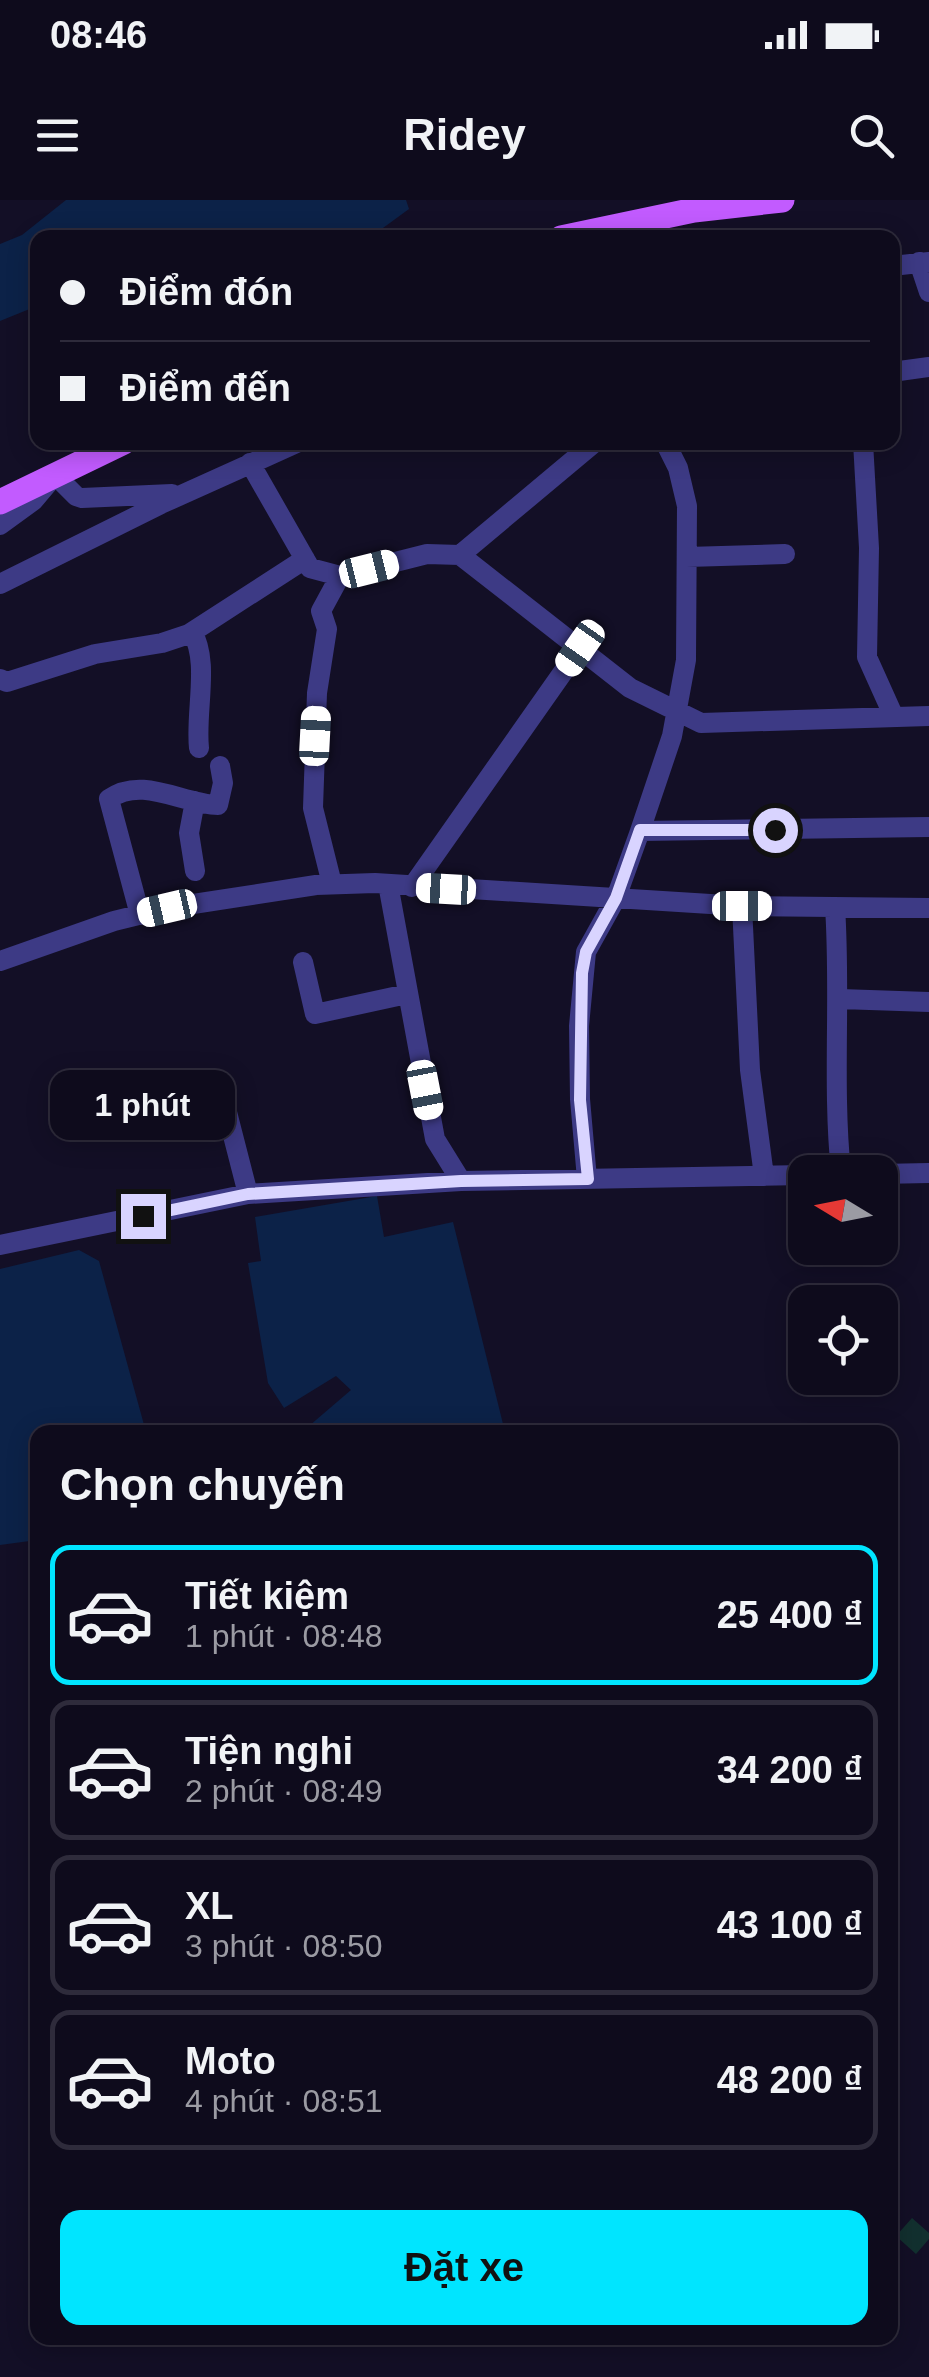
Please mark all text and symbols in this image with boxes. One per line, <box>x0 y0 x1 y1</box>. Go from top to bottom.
text: 08:46 <box>50 14 147 56</box>
icon: menu <box>30 108 85 163</box>
icon: search <box>844 108 899 163</box>
text: Ridey <box>403 109 526 160</box>
text: Điểm đón <box>120 271 293 313</box>
text: Điểm đến <box>120 367 291 409</box>
car <box>336 547 402 591</box>
car <box>551 615 609 681</box>
car <box>298 705 332 767</box>
route start <box>753 808 798 853</box>
car <box>415 872 477 906</box>
car <box>134 887 200 929</box>
car <box>712 891 772 921</box>
car <box>405 1058 445 1122</box>
callout: 1 phút <box>51 1071 236 1141</box>
text: 1 phút <box>95 1087 190 1123</box>
north arrow <box>788 1155 898 1265</box>
map controls <box>788 1155 898 1395</box>
route end <box>121 1194 166 1239</box>
button: locate <box>788 1285 898 1395</box>
text: Chọn chuyến <box>60 1459 345 1510</box>
icon: car <box>65 1570 155 1660</box>
text: Tiết kiệm <box>185 1575 349 1617</box>
text: 25 400 ₫ <box>717 1594 863 1636</box>
text: 1 phút · 08:48 <box>185 1618 382 1654</box>
icon: car <box>65 1725 155 1815</box>
text: Tiện nghi <box>185 1730 353 1772</box>
text: 34 200 ₫ <box>717 1749 863 1791</box>
text: 2 phút · 08:49 <box>185 1773 382 1809</box>
icon: car <box>65 1880 155 1970</box>
text: XL <box>185 1885 234 1927</box>
text: 43 100 ₫ <box>717 1904 863 1946</box>
text: 3 phút · 08:50 <box>185 1928 382 1964</box>
icon: car <box>65 2035 155 2125</box>
text: Moto <box>185 2040 276 2082</box>
text: 48 200 ₫ <box>717 2059 863 2101</box>
text: 4 phút · 08:51 <box>185 2083 382 2119</box>
button: Đặt xe <box>60 2210 868 2325</box>

